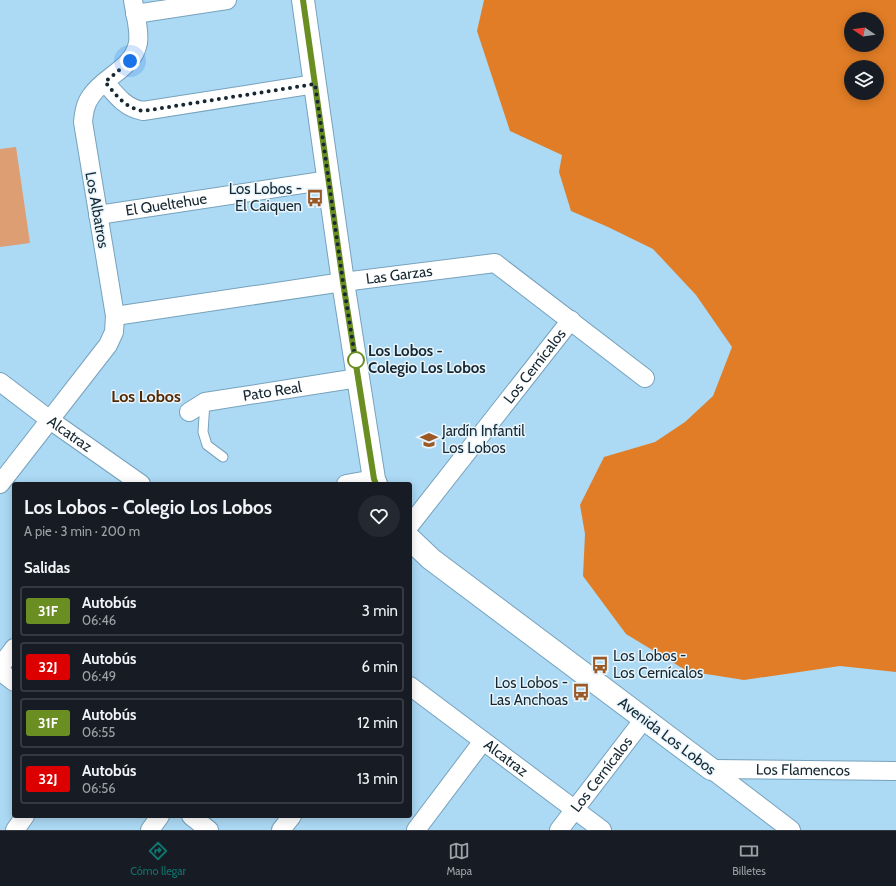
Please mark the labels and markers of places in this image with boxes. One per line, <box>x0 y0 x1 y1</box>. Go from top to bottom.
place label: Los Lobos - El Caiquen <box>229 180 302 215</box>
bus stop icon: Los Lobos - El Caiquen <box>305 188 325 208</box>
place label: Los Lobos - Colegio Los Lobos <box>368 342 486 377</box>
marker: Los Lobos - Colegio Los Lobos <box>347 351 365 369</box>
place label: Jardín Infantil Los Lobos <box>441 422 525 457</box>
school or university icon: Jardín Infantil Los Lobos <box>419 430 439 450</box>
place label: Los Lobos - Los Cernícalos <box>613 647 703 682</box>
bus stop icon: Los Lobos - Los Cernícalos <box>590 655 610 675</box>
place label: Los Lobos - Las Anchoas <box>489 674 568 709</box>
bus stop icon: Los Lobos - Las Anchoas <box>571 682 591 702</box>

